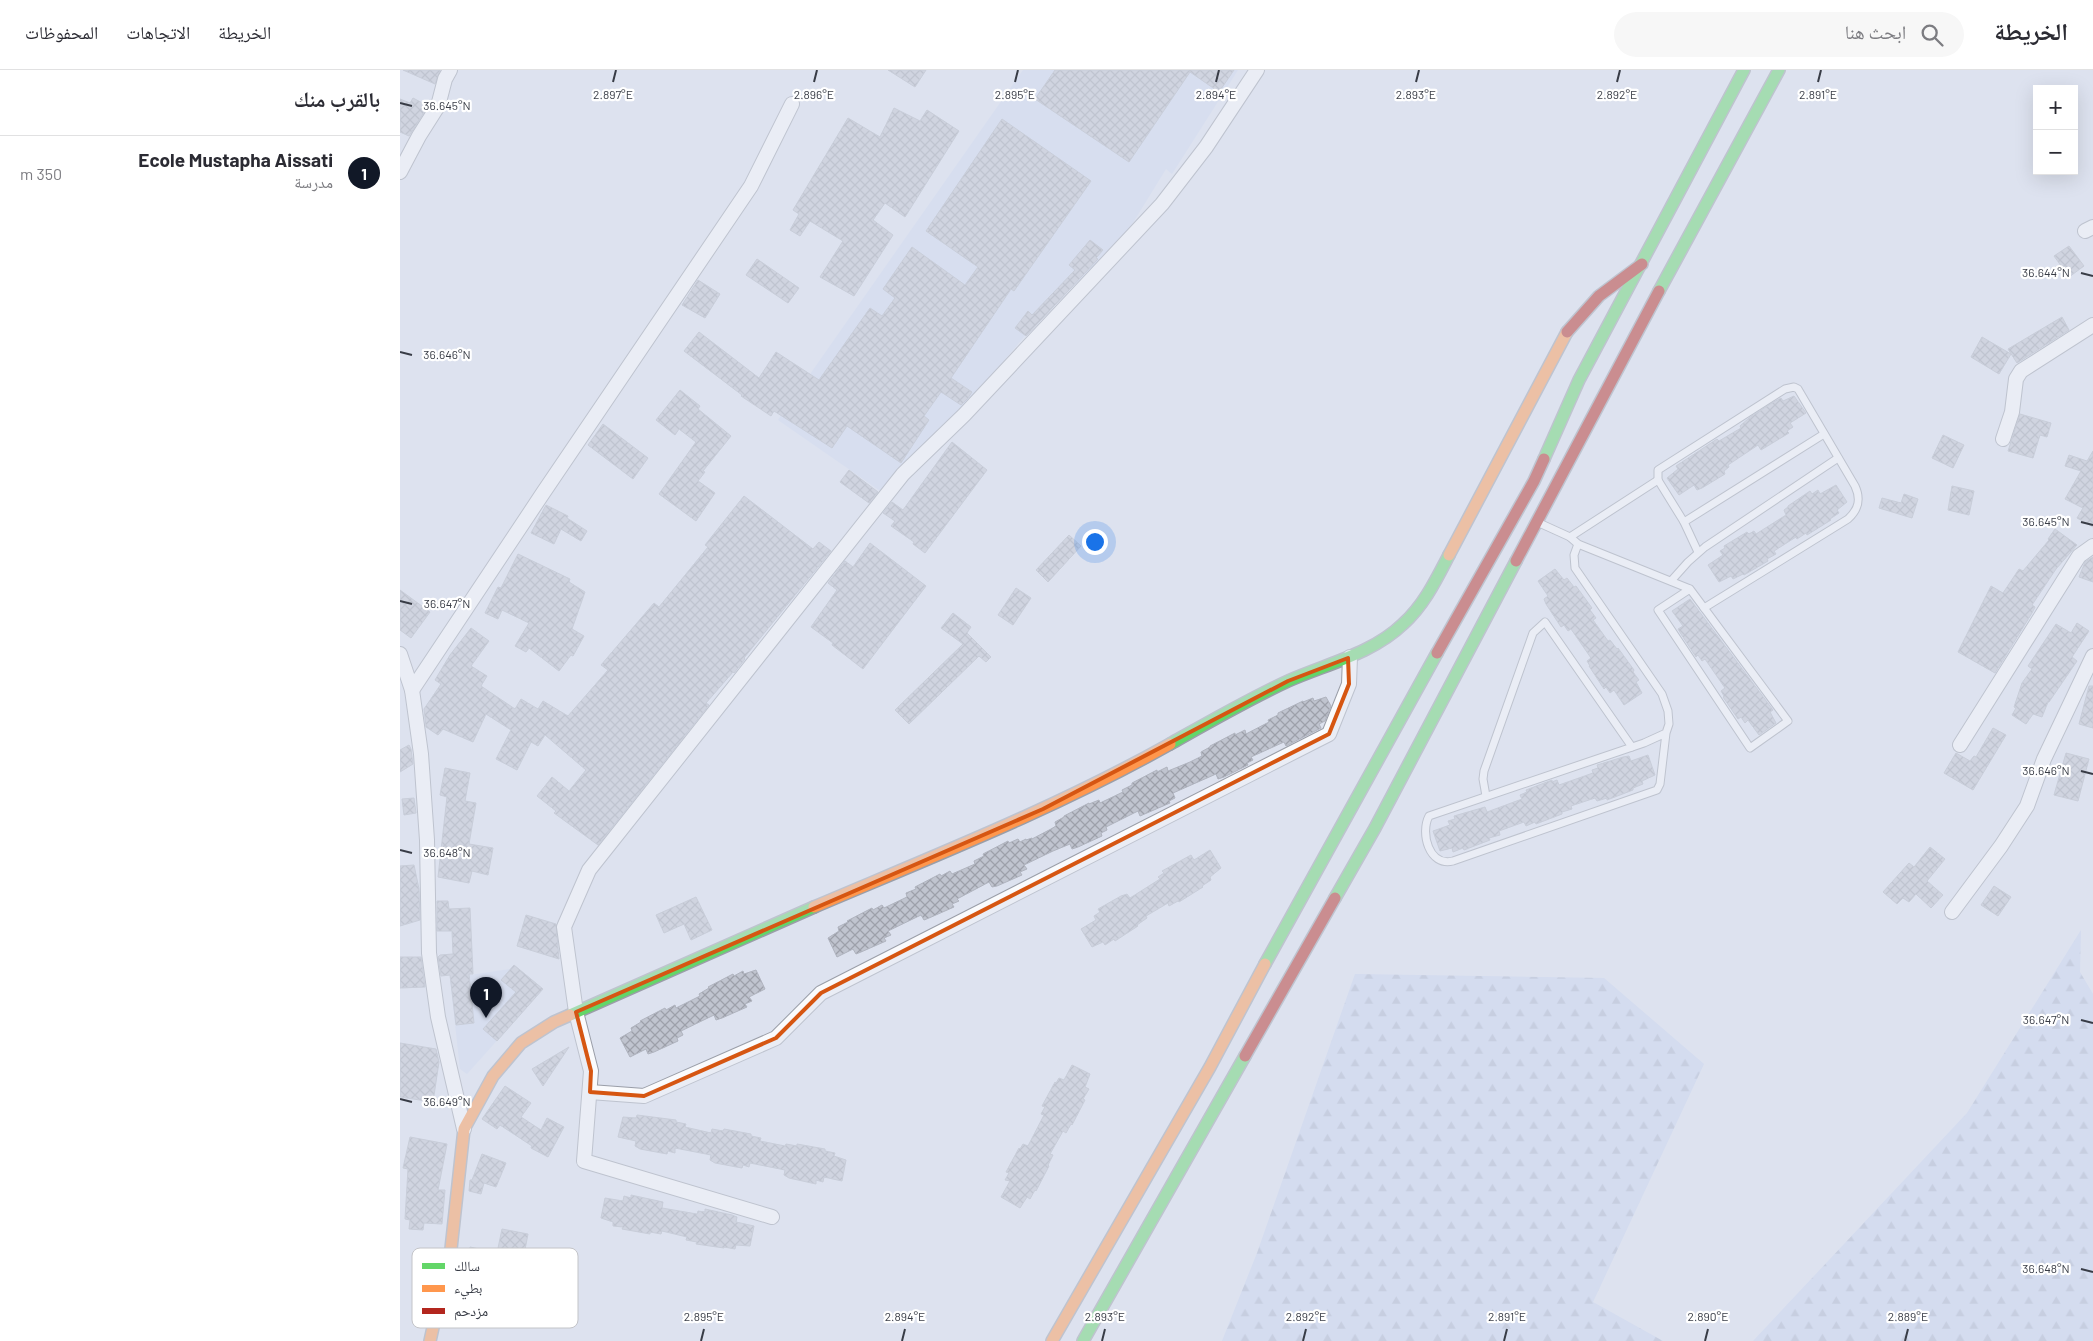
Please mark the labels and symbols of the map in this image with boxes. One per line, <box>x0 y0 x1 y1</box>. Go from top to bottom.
text: 2.897°E <box>593 87 633 101</box>
text: 2.896°E <box>794 87 834 101</box>
text: 2.895°E <box>995 87 1035 101</box>
text: 2.894°E <box>1196 87 1236 101</box>
text: 2.893°E <box>1396 87 1436 101</box>
text: 2.892°E <box>1597 87 1637 101</box>
text: 2.891°E <box>1799 87 1837 101</box>
text: 36.645°N <box>423 98 471 112</box>
text: 36.644°N <box>2022 265 2070 279</box>
text: 36.646°N <box>423 347 471 361</box>
text: 36.645°N <box>2022 514 2070 528</box>
your location <box>1082 529 1108 555</box>
text: 36.647°N <box>424 596 470 610</box>
text: 36.646°N <box>2022 763 2070 777</box>
text: 36.648°N <box>423 845 471 859</box>
pin: 1 <box>470 977 502 1018</box>
text: 36.647°N <box>2023 1012 2069 1026</box>
text: 36.649°N <box>423 1094 471 1108</box>
legend <box>412 1248 578 1328</box>
text: سالك <box>454 1257 480 1274</box>
text: 36.648°N <box>2022 1261 2070 1275</box>
text: بطيء <box>454 1279 483 1300</box>
text: مزدحم <box>454 1302 488 1321</box>
text: 2.895°E <box>684 1309 724 1323</box>
text: 2.894°E <box>885 1309 925 1323</box>
text: 2.893°E <box>1085 1309 1125 1323</box>
text: 2.892°E <box>1286 1309 1326 1323</box>
text: 2.891°E <box>1488 1309 1526 1323</box>
text: 2.890°E <box>1688 1309 1728 1323</box>
text: 2.889°E <box>1888 1309 1928 1323</box>

